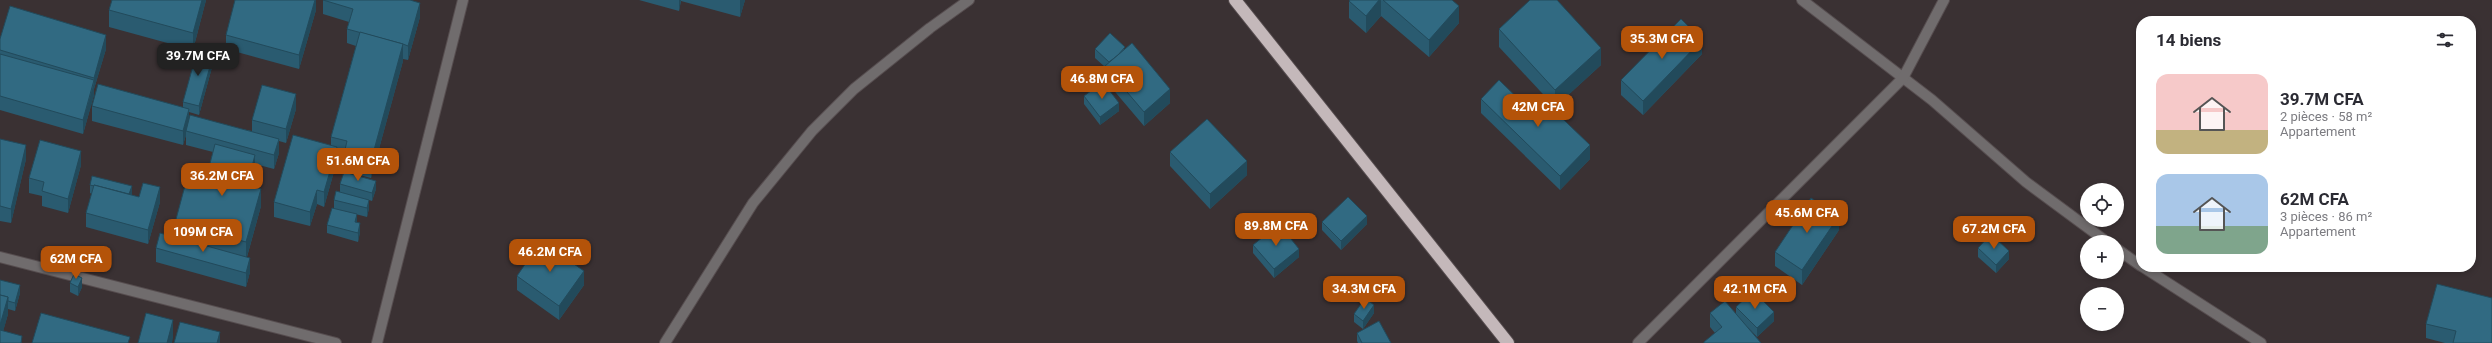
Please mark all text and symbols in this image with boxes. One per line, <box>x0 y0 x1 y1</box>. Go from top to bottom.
pin: 35.3M CFA <box>1616 26 1708 60</box>
icon: filters <box>2434 29 2456 51</box>
text: 14 biens <box>2156 30 2221 50</box>
text: 35.3M CFA <box>1630 31 1694 46</box>
pin: 39.7M CFA <box>152 43 244 77</box>
text: 39.7M CFA <box>166 48 230 63</box>
pin: 46.8M CFA <box>1056 66 1148 100</box>
text: 46.8M CFA <box>1070 71 1134 86</box>
text: 39.7M CFA <box>2280 89 2364 109</box>
icon: home <box>2188 90 2236 138</box>
pin: 42M CFA <box>1501 94 1575 128</box>
text: 42M CFA <box>1512 99 1564 114</box>
text: 2 pièces · 58 m² <box>2280 109 2372 124</box>
text: Appartement <box>2280 124 2356 139</box>
pin: 51.6M CFA <box>312 148 404 182</box>
text: 51.6M CFA <box>326 153 390 168</box>
pin: 36.2M CFA <box>176 163 268 197</box>
text: 36.2M CFA <box>190 168 254 183</box>
map controls <box>2080 183 2124 331</box>
button: locate <box>2080 183 2124 227</box>
text: 62M CFA <box>2280 189 2349 209</box>
icon: home <box>2188 190 2236 238</box>
pin: 45.6M CFA <box>1761 200 1853 234</box>
text: 45.6M CFA <box>1775 205 1839 220</box>
text: 3 pièces · 86 m² <box>2280 209 2372 224</box>
pin: 89.8M CFA <box>1230 213 1322 247</box>
pin: 67.2M CFA <box>1948 216 2040 250</box>
text: 89.8M CFA <box>1244 218 1308 233</box>
pin: 109M CFA <box>162 219 244 253</box>
text: 67.2M CFA <box>1962 221 2026 236</box>
text: 109M CFA <box>173 224 233 239</box>
text: Appartement <box>2280 224 2356 239</box>
button: + <box>2080 235 2124 279</box>
pin: 46.2M CFA <box>504 239 596 273</box>
text: 46.2M CFA <box>518 244 582 259</box>
pin: 62M CFA <box>39 246 113 280</box>
text: 62M CFA <box>50 251 102 266</box>
pin: 34.3M CFA <box>1318 276 1410 310</box>
pin: 42.1M CFA <box>1709 276 1801 310</box>
text: 34.3M CFA <box>1332 281 1396 296</box>
text: 42.1M CFA <box>1723 281 1787 296</box>
button: − <box>2080 287 2124 331</box>

